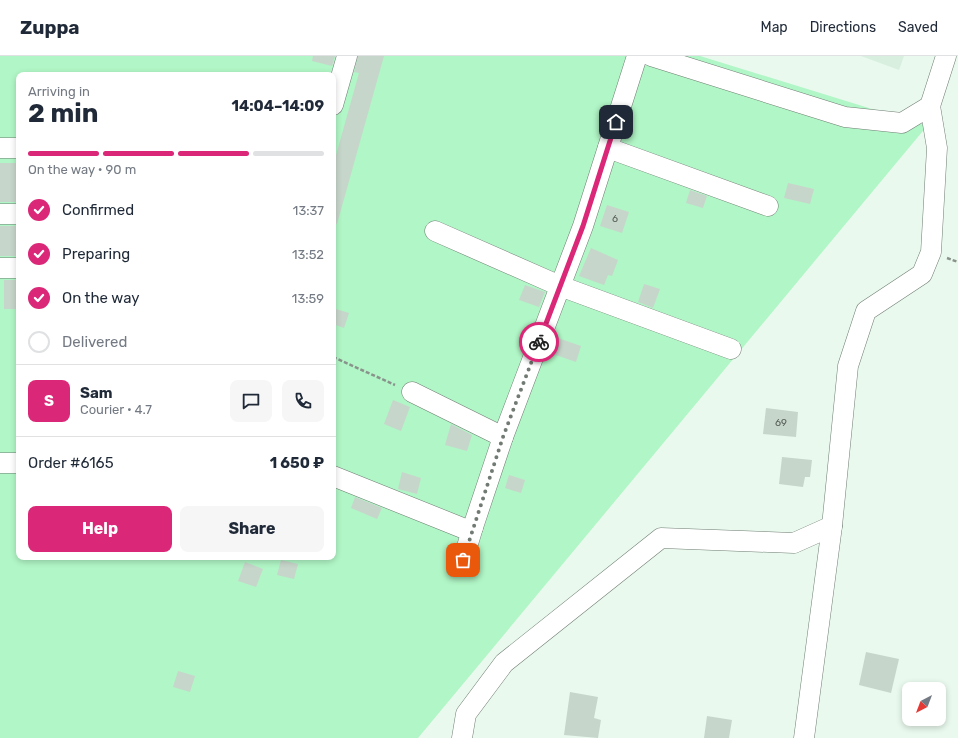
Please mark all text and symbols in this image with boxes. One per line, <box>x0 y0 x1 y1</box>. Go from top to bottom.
text: Zuppa <box>20 16 80 39</box>
text: Map <box>761 19 788 36</box>
text: Directions <box>810 19 876 36</box>
text: Saved <box>898 19 938 36</box>
text: Arriving in <box>28 84 90 99</box>
text: 14:04–14:09 <box>231 97 324 115</box>
text: 2 min <box>28 98 98 129</box>
pin <box>599 105 633 139</box>
icon: home <box>605 111 627 133</box>
text: On the way · 90 m <box>28 162 136 177</box>
icon: check <box>28 199 50 221</box>
text: Confirmed <box>62 201 134 219</box>
text: 13:37 <box>293 203 324 218</box>
house number: 6 <box>612 213 618 225</box>
icon: check <box>28 243 50 265</box>
text: Preparing <box>62 245 130 263</box>
text: 13:52 <box>292 247 324 262</box>
icon: check <box>28 287 50 309</box>
text: On the way <box>62 289 140 307</box>
text: 13:59 <box>292 291 324 306</box>
courier <box>519 322 559 362</box>
icon: bike <box>528 331 550 353</box>
text: Delivered <box>62 333 127 351</box>
button: chat <box>230 380 272 422</box>
button: phone <box>282 380 324 422</box>
text: Sam <box>80 384 113 402</box>
text: S <box>44 392 54 410</box>
text: Courier · 4.7 <box>80 402 152 417</box>
house number: 69 <box>775 417 787 429</box>
text: Order #6165 <box>28 454 114 472</box>
text: 1 650 ₽ <box>270 454 324 472</box>
button: Help <box>28 506 172 552</box>
button: Share <box>180 506 324 552</box>
pin <box>446 543 480 577</box>
icon: bag <box>452 549 474 571</box>
north arrow <box>902 682 946 726</box>
map controls <box>902 682 946 726</box>

